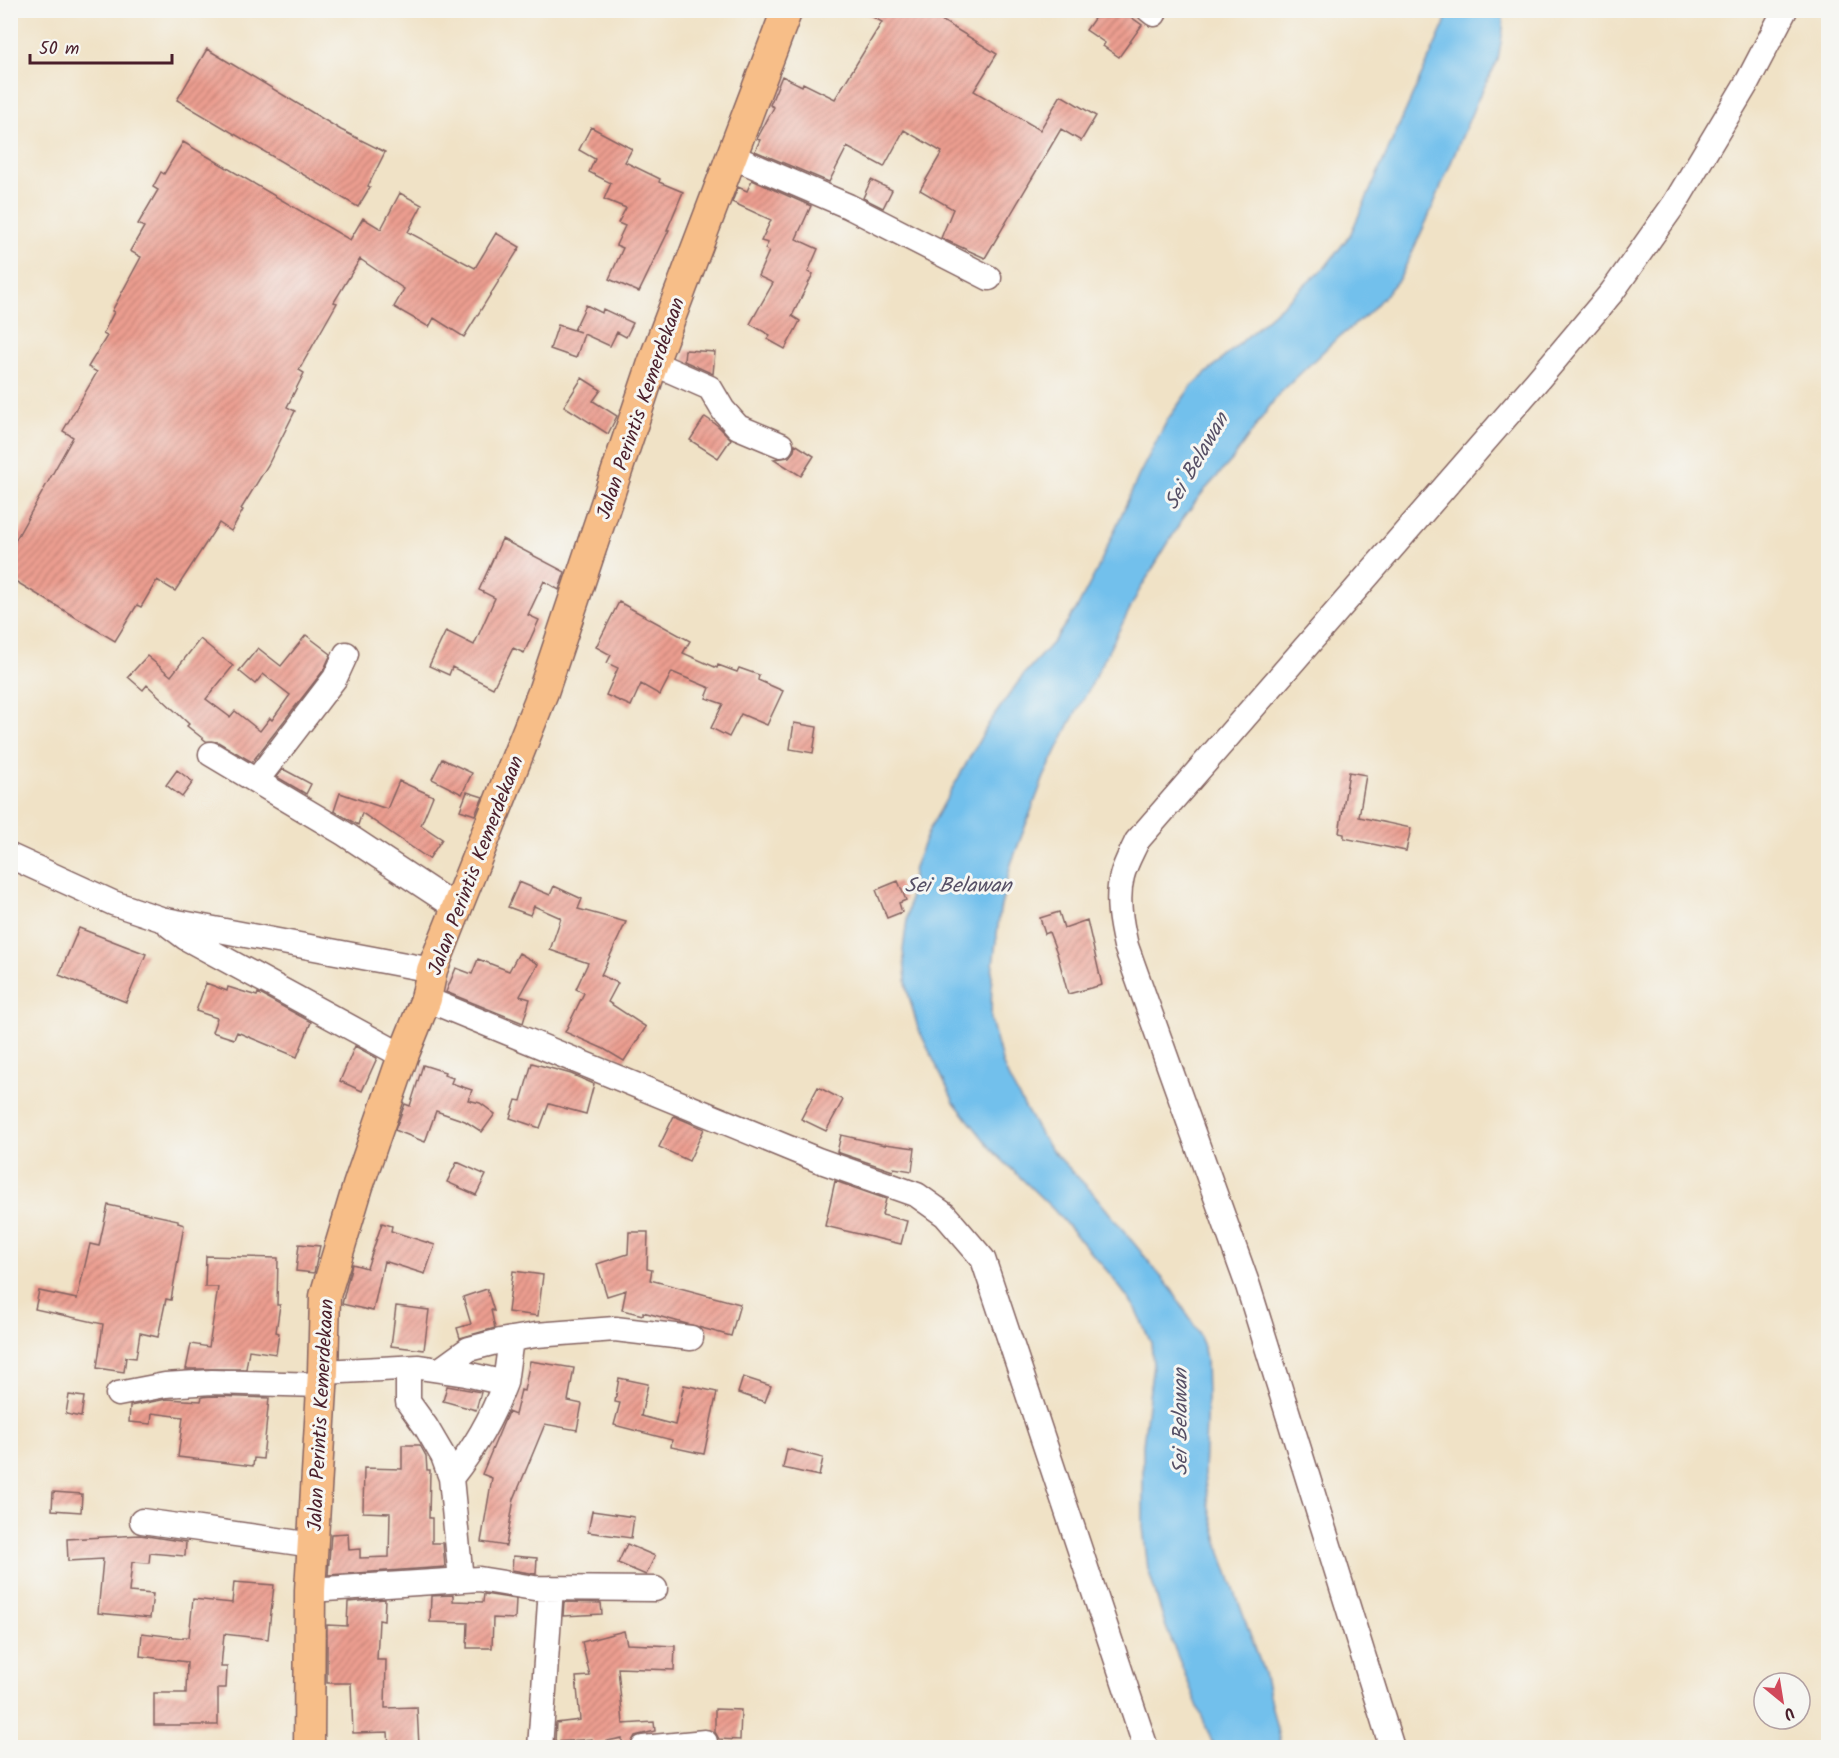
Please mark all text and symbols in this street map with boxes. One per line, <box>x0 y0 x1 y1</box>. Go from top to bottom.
scale bar <box>30 27 172 65</box>
text: 50 m <box>39 35 79 64</box>
street label: Jalan Perintis Kemerdekaan <box>589 293 695 524</box>
water label: Sei Belawan <box>1156 406 1239 516</box>
street label: Jalan Perintis Kemerdekaan <box>420 751 534 980</box>
water label: Sei Belawan <box>904 870 1013 903</box>
street label: Jalan Perintis Kemerdekaan <box>300 1298 344 1532</box>
water label: Sei Belawan <box>1165 1367 1198 1476</box>
north arrow <box>1752 1671 1812 1731</box>
text: U <box>1778 1699 1799 1726</box>

